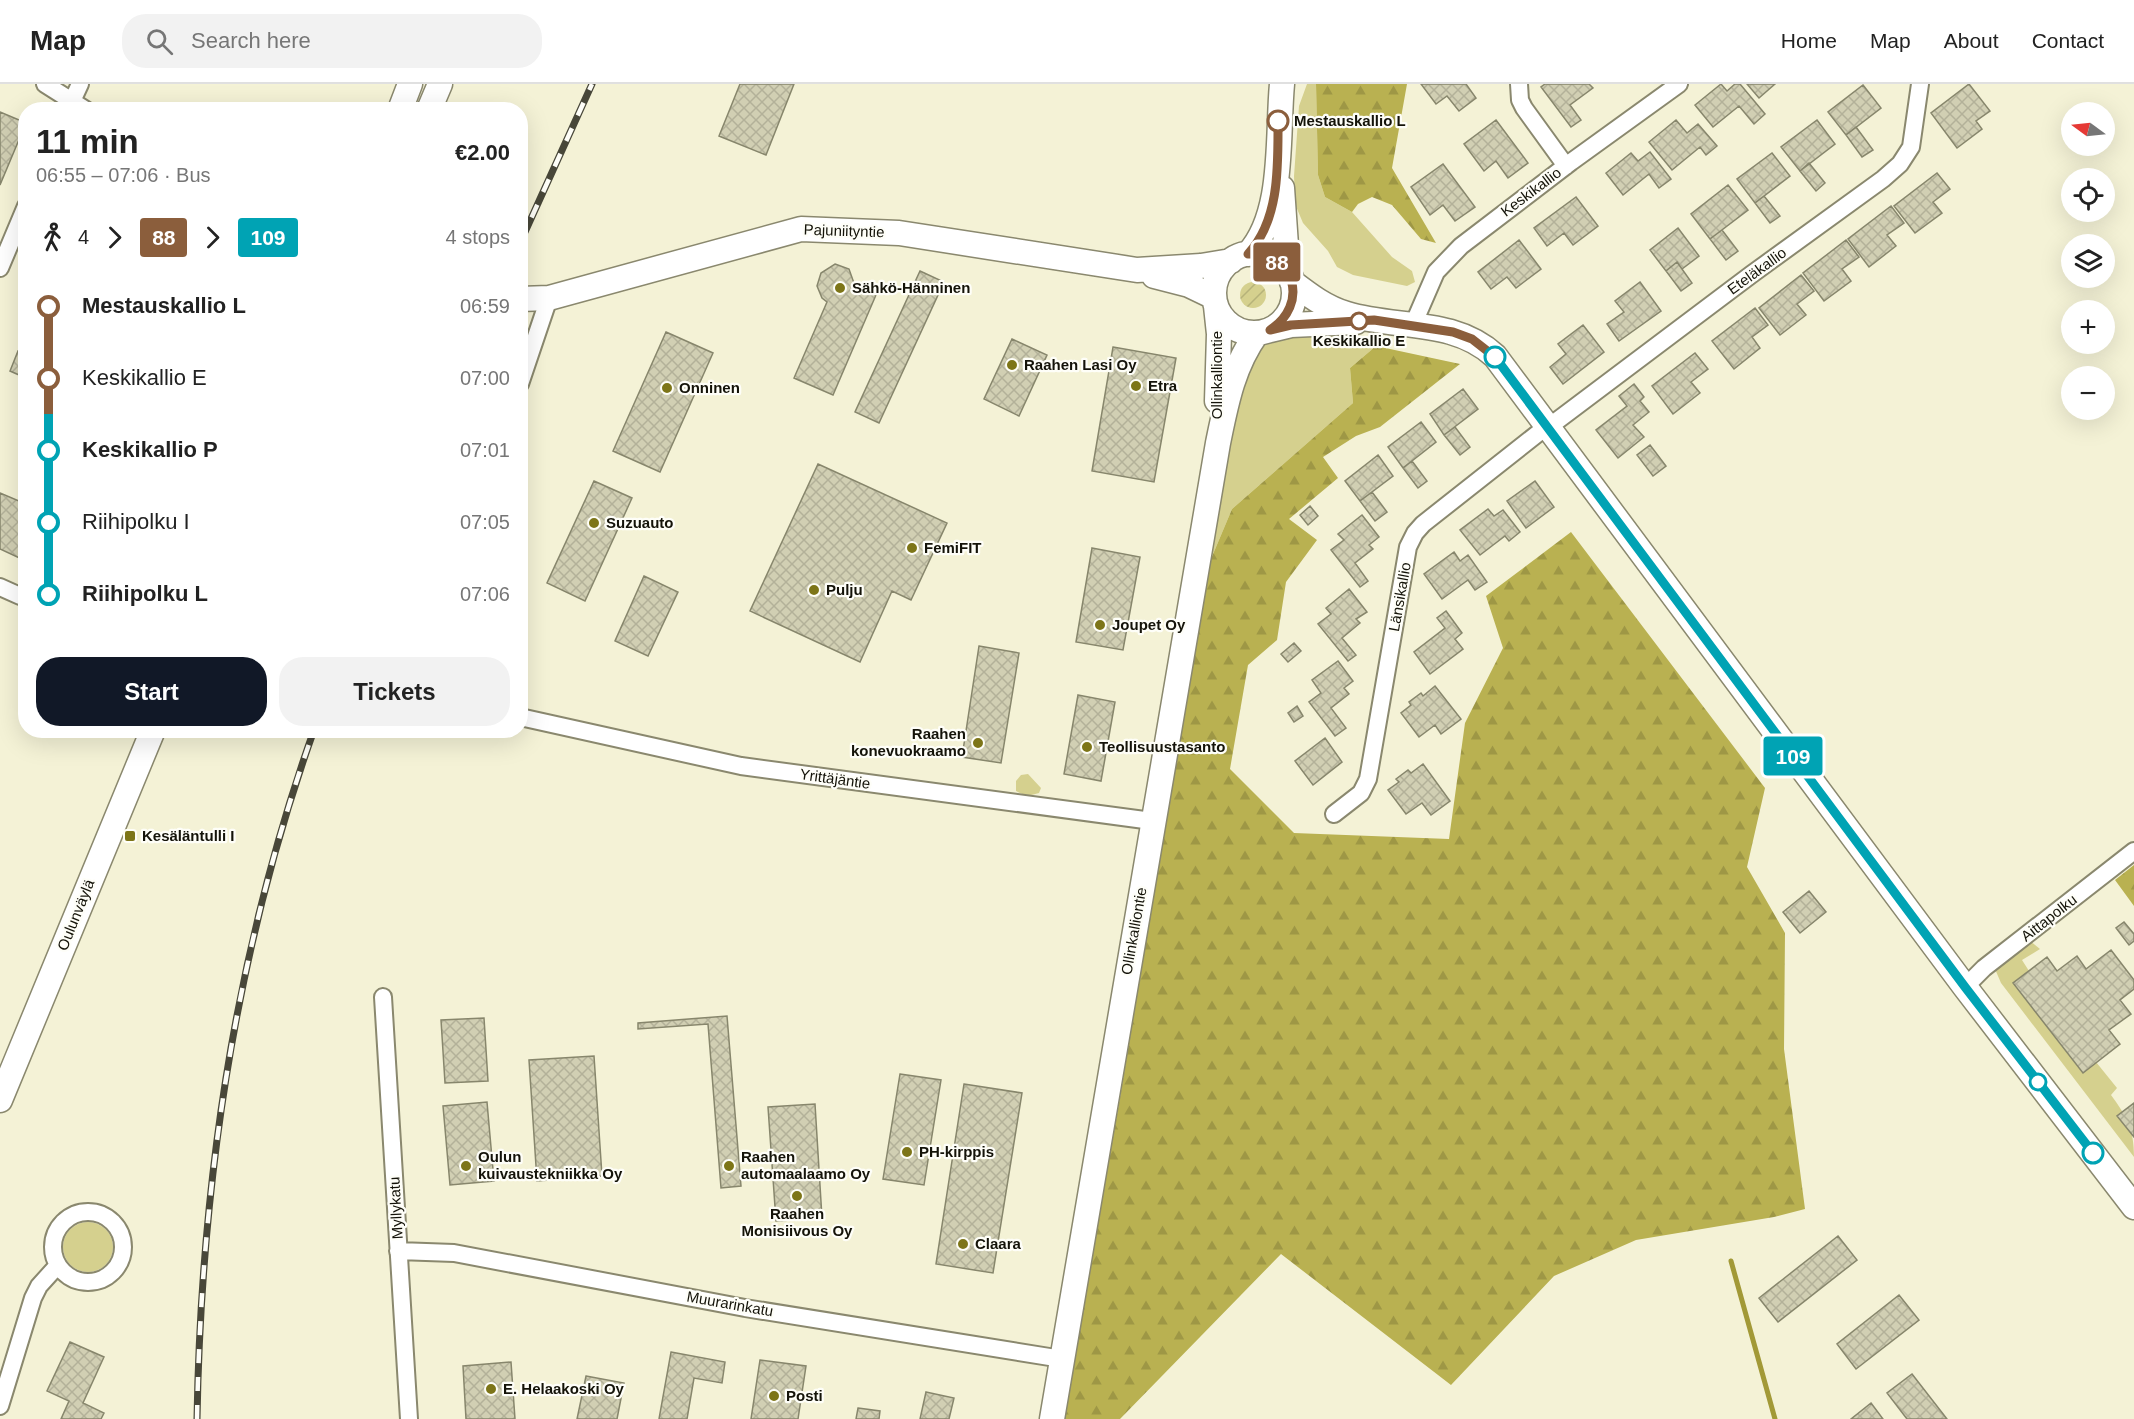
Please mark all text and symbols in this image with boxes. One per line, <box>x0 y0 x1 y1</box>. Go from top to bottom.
search box <box>122 14 542 68</box>
text: Map <box>30 25 86 56</box>
icon: search <box>143 25 176 58</box>
text: Search here <box>191 28 311 53</box>
text: Home <box>1781 29 1837 52</box>
text: Map <box>1870 29 1911 52</box>
text: About <box>1944 29 1999 52</box>
text: Contact <box>2032 29 2104 52</box>
north arrow <box>2061 102 2115 156</box>
map controls <box>2061 102 2115 420</box>
marker: Mestauskallio L <box>1267 110 1289 132</box>
place label: Mestauskallio L <box>1294 112 1406 129</box>
text: 11 min <box>36 123 139 160</box>
text: €2.00 <box>455 140 510 165</box>
street label: Keskikallio <box>1497 163 1564 220</box>
text: 06:55 – 07:06 · Bus <box>36 164 211 186</box>
button: locate <box>2061 168 2115 222</box>
icon: walk <box>36 221 69 254</box>
icon: forward <box>98 221 131 254</box>
icon: forward <box>196 221 229 254</box>
street label: Pajuniityntie <box>803 221 885 240</box>
text: 4 <box>78 226 89 248</box>
text: 88 <box>152 226 175 249</box>
text: 109 <box>250 226 286 249</box>
text: 4 stops <box>446 226 510 248</box>
button: layers <box>2061 234 2115 288</box>
line badge: 88 <box>1250 242 1304 282</box>
street label: Eteläkallio <box>1724 244 1789 298</box>
text: 88 <box>1265 251 1289 274</box>
place label: Sähkö-Hänninen <box>852 279 970 296</box>
marker: Sähkö-Hänninen <box>833 281 847 295</box>
text: Mestauskallio L <box>82 293 246 318</box>
text: 06:59 <box>460 295 510 317</box>
button: + <box>2061 300 2115 354</box>
marker: Keskikallio E <box>1350 312 1368 330</box>
street label: Ollinkalliontie <box>1208 331 1225 419</box>
place label: Keskikallio E <box>1313 332 1405 349</box>
unlabelled marker <box>1484 346 1506 368</box>
place label: Raahen Lasi Oy <box>1024 356 1137 373</box>
marker: Raahen Lasi Oy <box>1005 358 1019 372</box>
text: Keskikallio E <box>82 365 207 390</box>
button: − <box>2061 366 2115 420</box>
text: 07:00 <box>460 367 510 389</box>
place label: Etra <box>1148 377 1178 394</box>
place label: Onninen <box>679 379 740 396</box>
marker: Etra <box>1129 379 1143 393</box>
marker: Onninen <box>660 381 674 395</box>
text: Keskikallio P <box>82 437 218 462</box>
text: 07:01 <box>460 439 510 461</box>
text: Riihipolku I <box>82 509 190 534</box>
text: 07:05 <box>460 511 510 533</box>
place label: Suzuauto <box>606 514 674 531</box>
marker: Suzuauto <box>587 516 601 530</box>
place label: FemiFIT <box>924 539 982 556</box>
marker: FemiFIT <box>905 541 919 555</box>
street label: Länsikallio <box>1385 561 1414 633</box>
text: Riihipolku L <box>82 581 208 606</box>
place label: Pulju <box>826 581 863 598</box>
text: 07:06 <box>460 583 510 605</box>
marker: Pulju <box>807 583 821 597</box>
place label: Joupet Oy <box>1112 616 1186 633</box>
marker: Joupet Oy <box>1093 618 1107 632</box>
button: Start <box>36 657 267 726</box>
button: Tickets <box>279 657 510 726</box>
place label: Raahen konevuokraamo <box>851 725 966 759</box>
marker: Raahen konevuokraamo <box>971 736 985 750</box>
line badge: 109 <box>1758 736 1828 776</box>
place label: Teollisuustasanto <box>1099 738 1225 755</box>
marker: Teollisuustasanto <box>1080 740 1094 754</box>
text: 109 <box>1775 745 1811 768</box>
street label: Yrittäjäntie <box>799 765 871 792</box>
place label: Kesäläntulli I <box>142 827 235 844</box>
marker: Kesäläntulli I <box>123 829 137 843</box>
street label: Oulunväylä <box>54 876 98 953</box>
street label: Ollinkalliontie <box>1117 886 1150 976</box>
street label: Aittapolku <box>2018 891 2080 945</box>
unlabelled marker <box>2029 1073 2047 1091</box>
unlabelled marker <box>2082 1142 2104 1164</box>
place label: PH-kirppis <box>919 1143 994 1160</box>
marker: PH-kirppis <box>900 1145 914 1159</box>
place label: Oulun kuivaustekniikka Oy <box>478 1148 623 1182</box>
place label: Raahen automaalaamo Oy <box>741 1148 871 1182</box>
marker: Oulun kuivaustekniikka Oy <box>459 1159 473 1173</box>
marker: Raahen automaalaamo Oy <box>722 1159 736 1173</box>
street label: Myllykatu <box>385 1176 406 1240</box>
marker: Raahen Monisiivous Oy <box>790 1189 804 1203</box>
place label: Raahen Monisiivous Oy <box>742 1205 853 1239</box>
place label: Claara <box>975 1235 1022 1252</box>
marker: Claara <box>956 1237 970 1251</box>
street label: Muurarinkatu <box>686 1288 775 1319</box>
place label: E. Helaakoski Oy <box>503 1380 625 1397</box>
marker: E. Helaakoski Oy <box>484 1382 498 1396</box>
place label: Posti <box>786 1387 823 1404</box>
marker: Posti <box>767 1389 781 1403</box>

